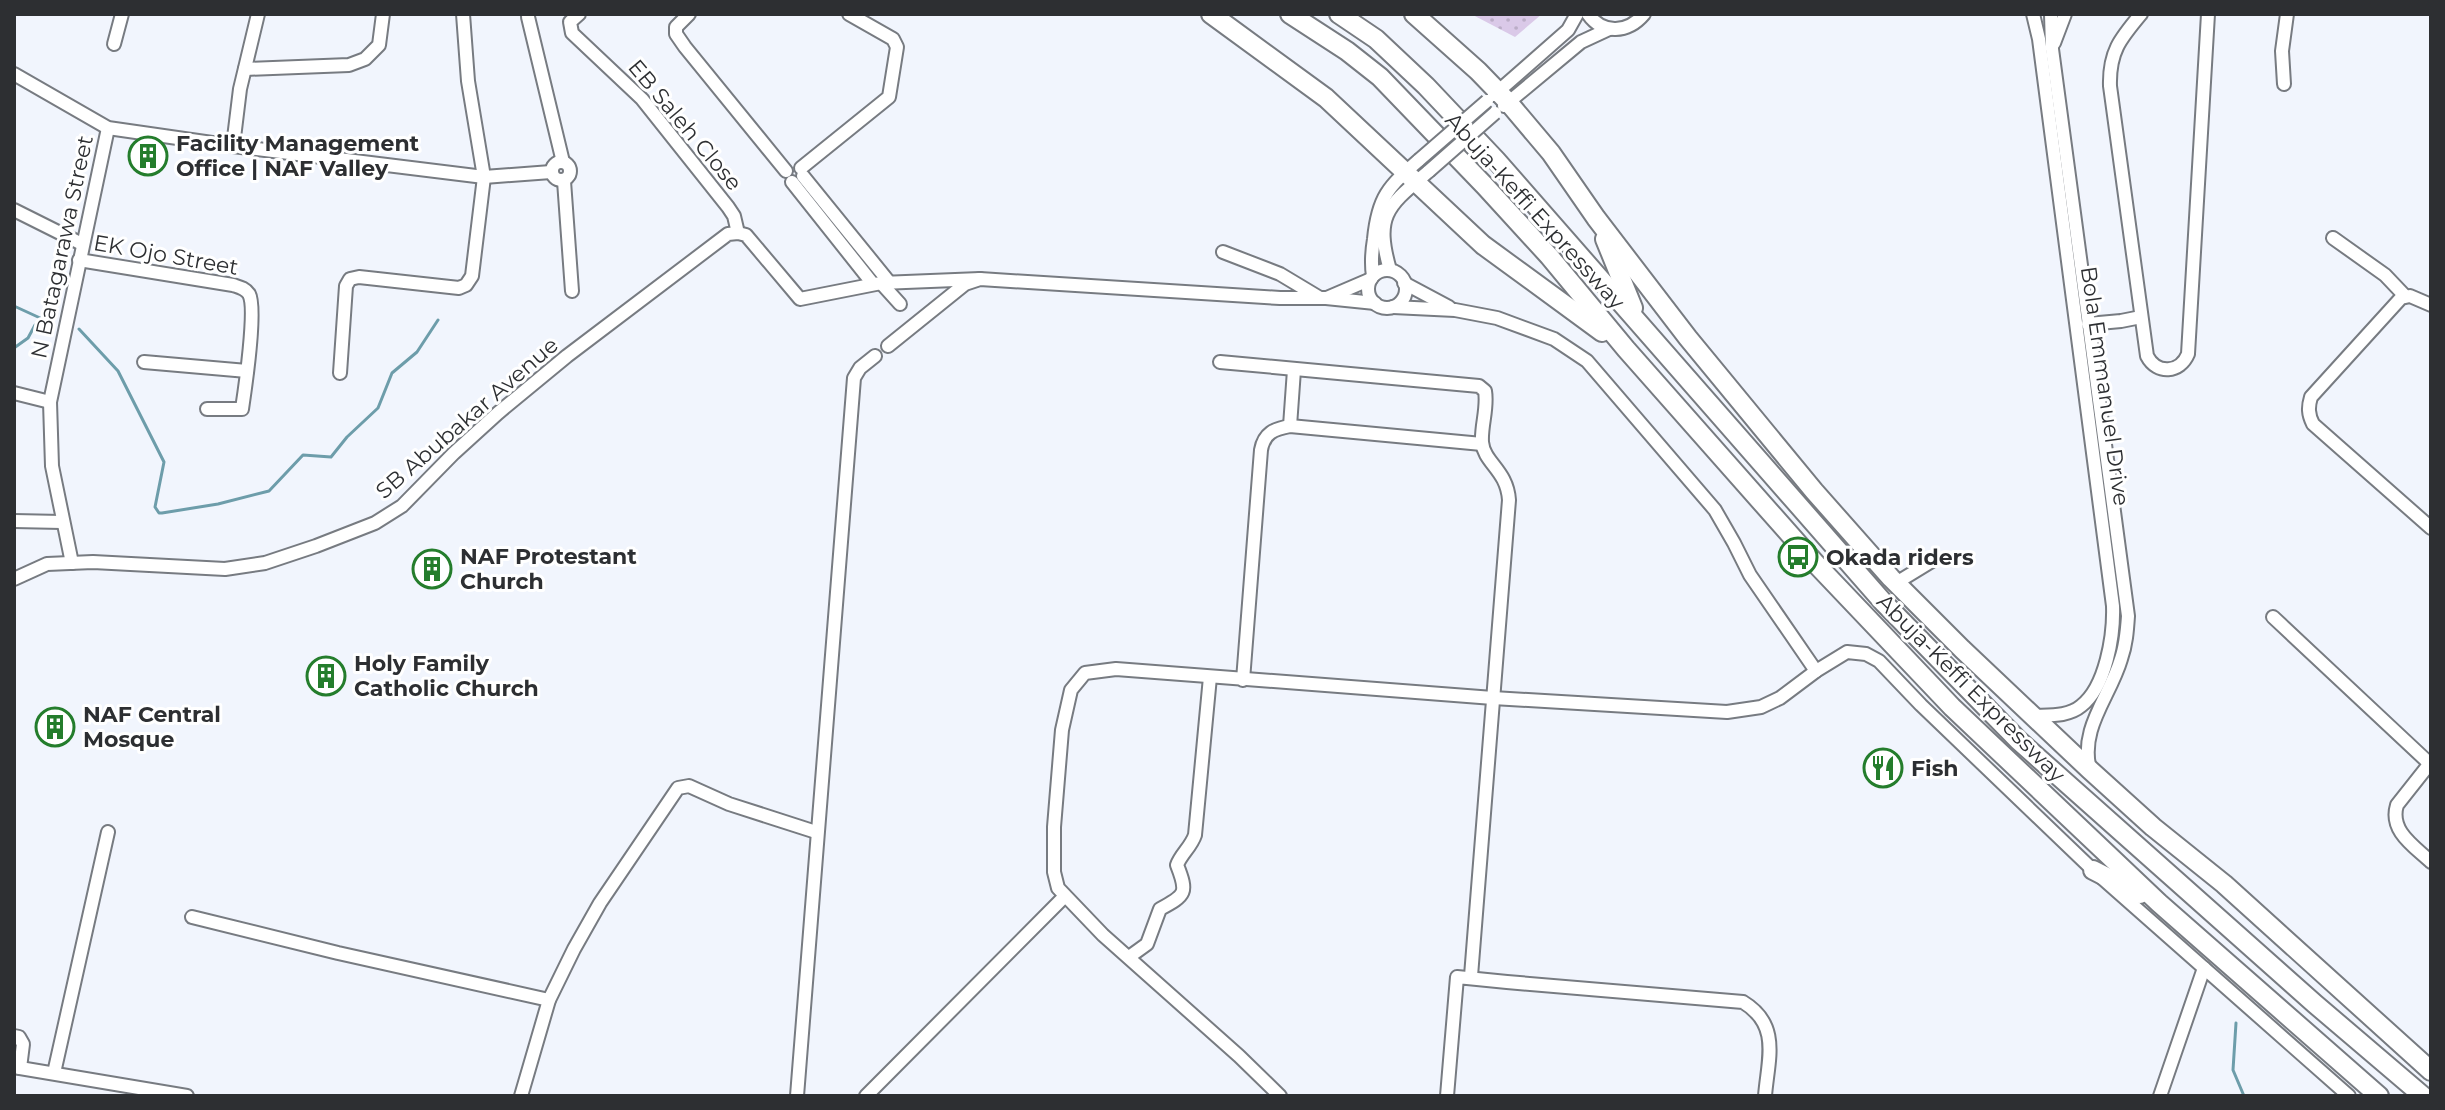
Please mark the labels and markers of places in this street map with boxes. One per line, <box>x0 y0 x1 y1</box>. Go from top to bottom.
place label: Facility Management Office | NAF Valley <box>176 130 420 182</box>
building icon: Facility Management Office | NAF Valley <box>127 135 169 177</box>
bus stop icon: Okada riders <box>1777 536 1819 578</box>
place label: NAF Protestant Church <box>460 543 637 595</box>
place label: Okada riders <box>1826 544 1974 571</box>
building icon: NAF Protestant Church <box>411 548 453 590</box>
place label: Holy Family Catholic Church <box>354 650 539 702</box>
building icon: Holy Family Catholic Church <box>305 655 347 697</box>
place label: NAF Central Mosque <box>83 701 221 753</box>
building icon: NAF Central Mosque <box>34 706 76 748</box>
restaurant icon: Fish <box>1862 747 1904 789</box>
place label: Fish <box>1911 755 1959 782</box>

